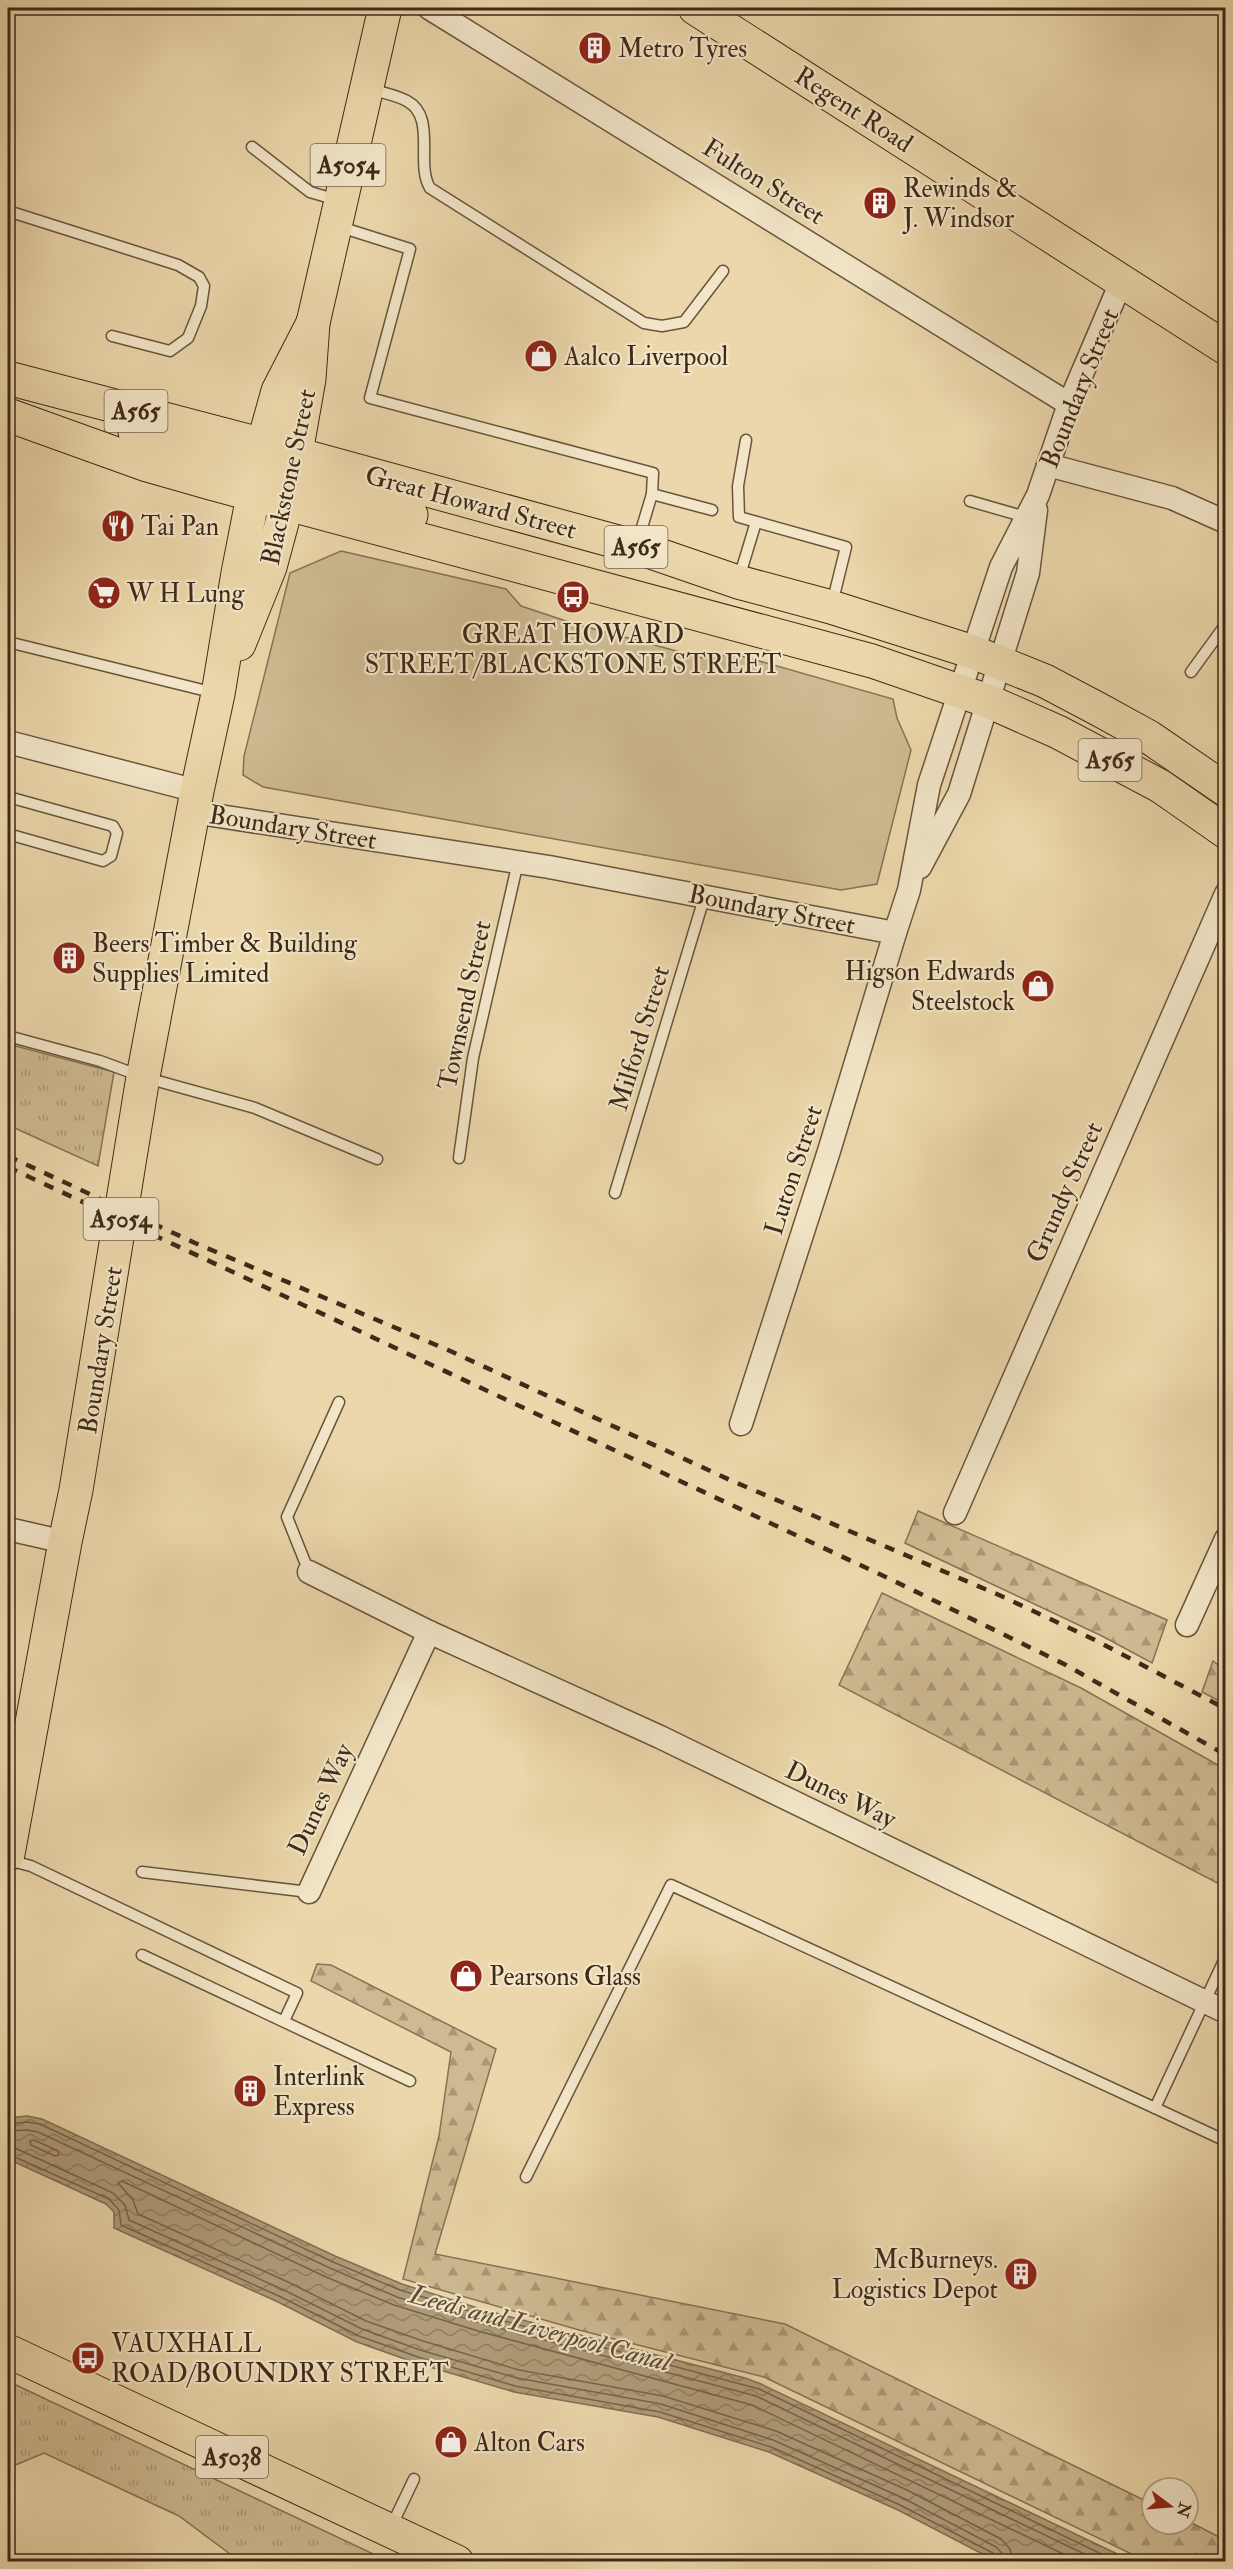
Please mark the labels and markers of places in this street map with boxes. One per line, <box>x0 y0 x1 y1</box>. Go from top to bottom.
building icon: Metro Tyres <box>577 30 613 66</box>
place label: Metro Tyres <box>618 33 747 65</box>
place label: Rewinds & J. Windsor <box>902 173 1018 235</box>
building icon: Rewinds & J. Windsor <box>862 185 898 221</box>
shop icon: Aalco Liverpool <box>523 338 559 374</box>
place label: Aalco Liverpool <box>563 341 728 374</box>
restaurant icon: Tai Pan <box>100 508 136 544</box>
place label: Tai Pan <box>141 511 219 543</box>
supermarket icon: W H Lung <box>86 575 122 611</box>
place label: W H Lung <box>126 578 245 610</box>
bus stop icon: GREAT HOWARD STREET/BLACKSTONE STREET <box>555 579 591 615</box>
place label: GREAT HOWARD STREET/BLACKSTONE STREET <box>365 619 781 681</box>
place label: Beers Timber & Building Supplies Limited <box>92 928 358 991</box>
building icon: Beers Timber & Building Supplies Limited <box>51 940 87 976</box>
place label: Higson Edwards Steelstock <box>844 956 1016 1018</box>
shop icon: Higson Edwards Steelstock <box>1020 968 1056 1004</box>
shop icon: Pearsons Glass <box>448 1958 484 1994</box>
place label: Pearsons Glass <box>489 1961 641 1993</box>
place label: Interlink Express <box>273 2061 366 2124</box>
building icon: Interlink Express <box>232 2073 268 2109</box>
place label: McBurneys. Logistics Depot <box>832 2244 998 2307</box>
building icon: McBurneys. Logistics Depot <box>1003 2256 1039 2292</box>
place label: VAUXHALL ROAD/BOUNDRY STREET <box>111 2328 449 2390</box>
bus stop icon: VAUXHALL ROAD/BOUNDRY STREET <box>70 2340 106 2376</box>
shop icon: Alton Cars <box>433 2424 469 2460</box>
place label: Alton Cars <box>473 2427 585 2459</box>

